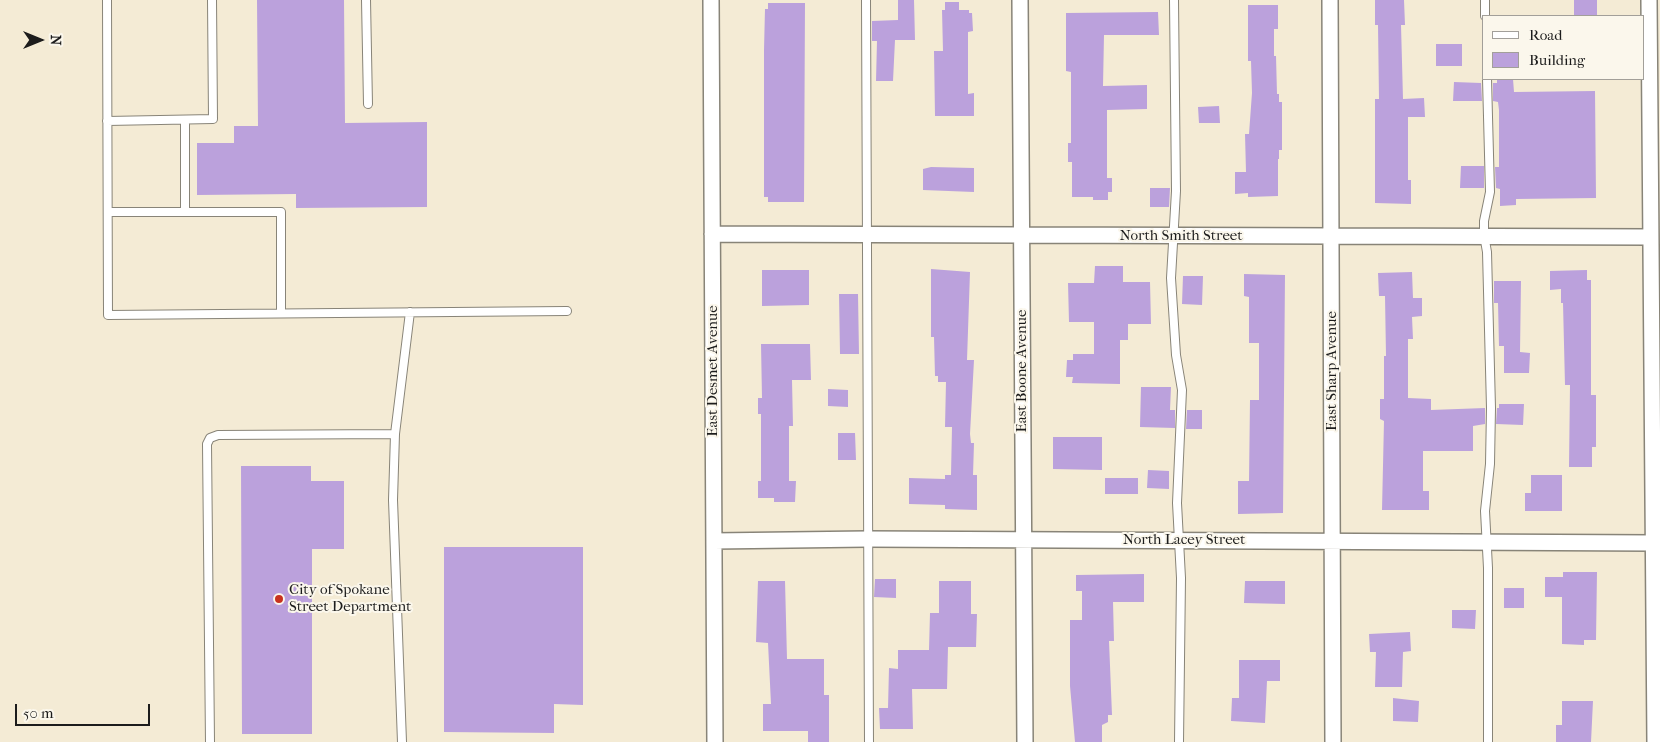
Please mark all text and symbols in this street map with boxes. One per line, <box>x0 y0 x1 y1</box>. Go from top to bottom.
north arrow <box>15 15 65 65</box>
legend <box>1482 15 1645 80</box>
text: Road <box>1529 26 1562 44</box>
text: N <box>47 35 64 45</box>
text: Building <box>1529 51 1585 69</box>
street label: North Smith Street <box>1119 227 1243 245</box>
street label: East Desmet Avenue <box>704 305 722 437</box>
street label: East Boone Avenue <box>1013 310 1031 432</box>
street label: East Sharp Avenue <box>1323 311 1341 431</box>
street label: North Lacey Street <box>1123 531 1245 549</box>
place label: City of Spokane Street Department <box>289 581 411 616</box>
marker: City of Spokane Street Department <box>273 593 285 605</box>
scale bar <box>18 694 152 726</box>
text: 50 m <box>23 704 53 722</box>

